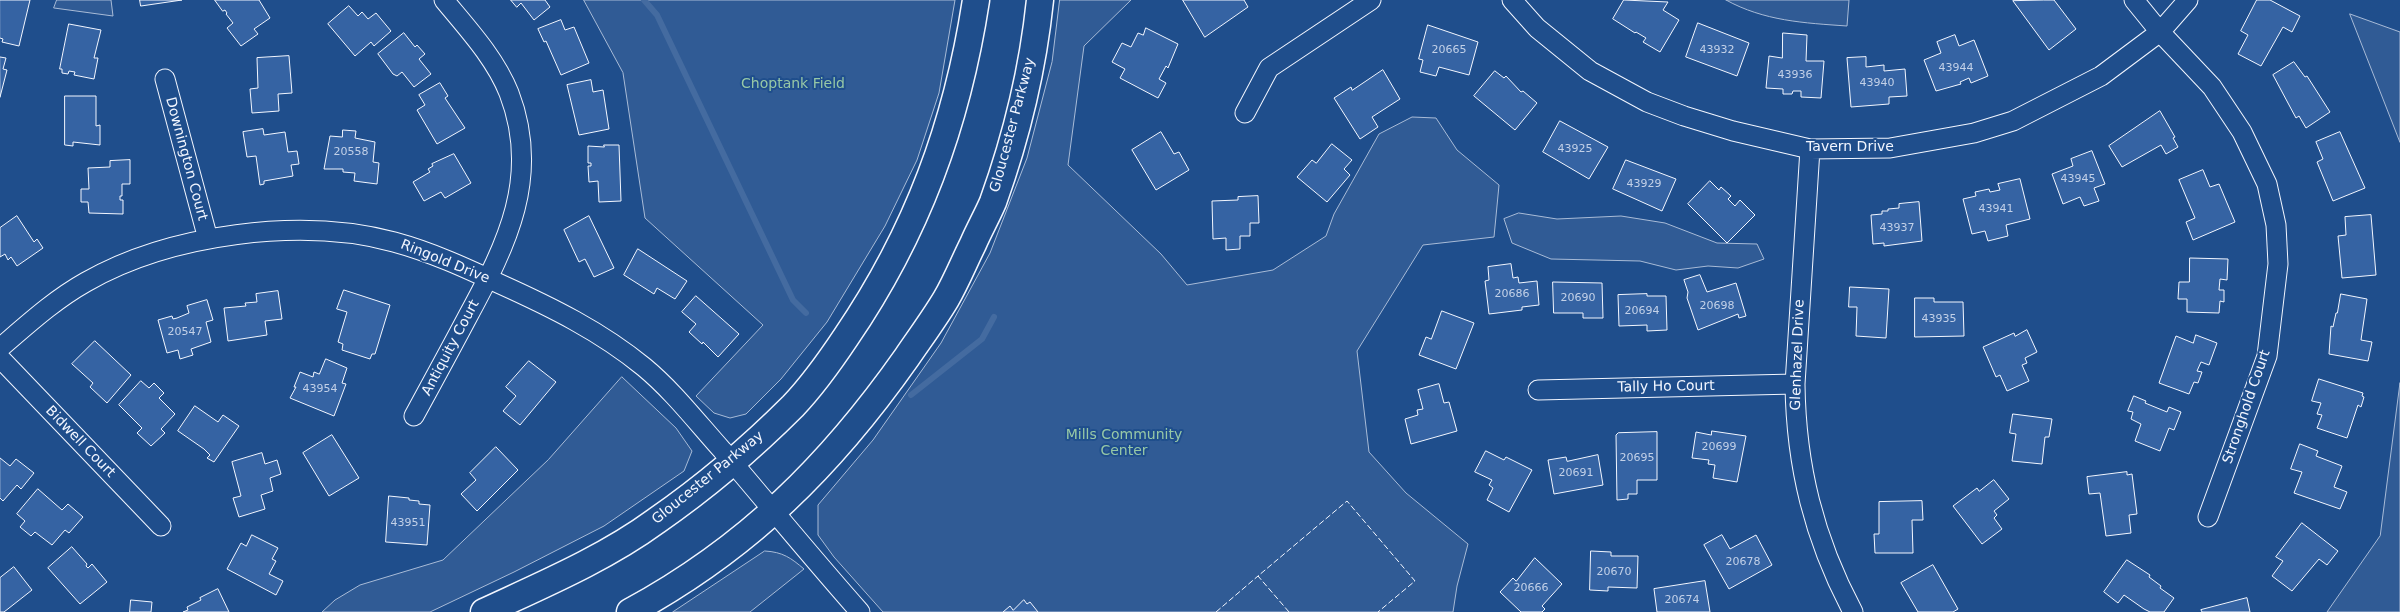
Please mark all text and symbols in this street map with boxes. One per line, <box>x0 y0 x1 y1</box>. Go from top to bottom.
house number: 20665 <box>1432 43 1466 57</box>
house number: 43932 <box>1700 43 1734 57</box>
street label: Gloucester Parkway <box>987 56 1039 194</box>
house number: 43944 <box>1939 61 1973 75</box>
house number: 43936 <box>1778 68 1812 82</box>
park label: Choptank Field <box>741 76 845 92</box>
house number: 43940 <box>1860 76 1894 90</box>
street label: Downington Court <box>161 95 211 223</box>
street label: Tavern Drive <box>1806 139 1894 155</box>
house number: 43925 <box>1558 142 1592 156</box>
house number: 20558 <box>334 145 368 159</box>
house number: 43945 <box>2061 172 2095 186</box>
house number: 43929 <box>1627 177 1661 191</box>
house number: 43941 <box>1979 202 2013 216</box>
house number: 43937 <box>1880 221 1914 235</box>
street label: Ringold Drive <box>398 237 492 287</box>
house number: 20686 <box>1495 287 1529 301</box>
house number: 20690 <box>1561 291 1595 305</box>
street label: Antiquity Court <box>419 297 483 399</box>
house number: 20698 <box>1700 299 1734 313</box>
street label: Glenhazel Drive <box>1788 299 1808 411</box>
house number: 20694 <box>1625 304 1659 318</box>
house number: 43935 <box>1922 312 1956 326</box>
house number: 20547 <box>168 325 202 339</box>
street label: Stronghold Court <box>2220 348 2274 466</box>
street label: Tally Ho Court <box>1617 378 1715 396</box>
house number: 43954 <box>303 382 337 396</box>
street label: Bidwell Court <box>42 403 118 481</box>
park label: Mills Community Center <box>1066 427 1182 460</box>
street label: Gloucester Parkway <box>649 428 767 528</box>
house number: 20699 <box>1702 440 1736 454</box>
house number: 20695 <box>1620 451 1654 465</box>
house number: 20691 <box>1559 466 1593 480</box>
house number: 43951 <box>391 516 425 530</box>
house number: 20678 <box>1726 555 1760 569</box>
house number: 20670 <box>1597 565 1631 579</box>
house number: 20666 <box>1514 581 1548 595</box>
house number: 20674 <box>1665 593 1699 607</box>

